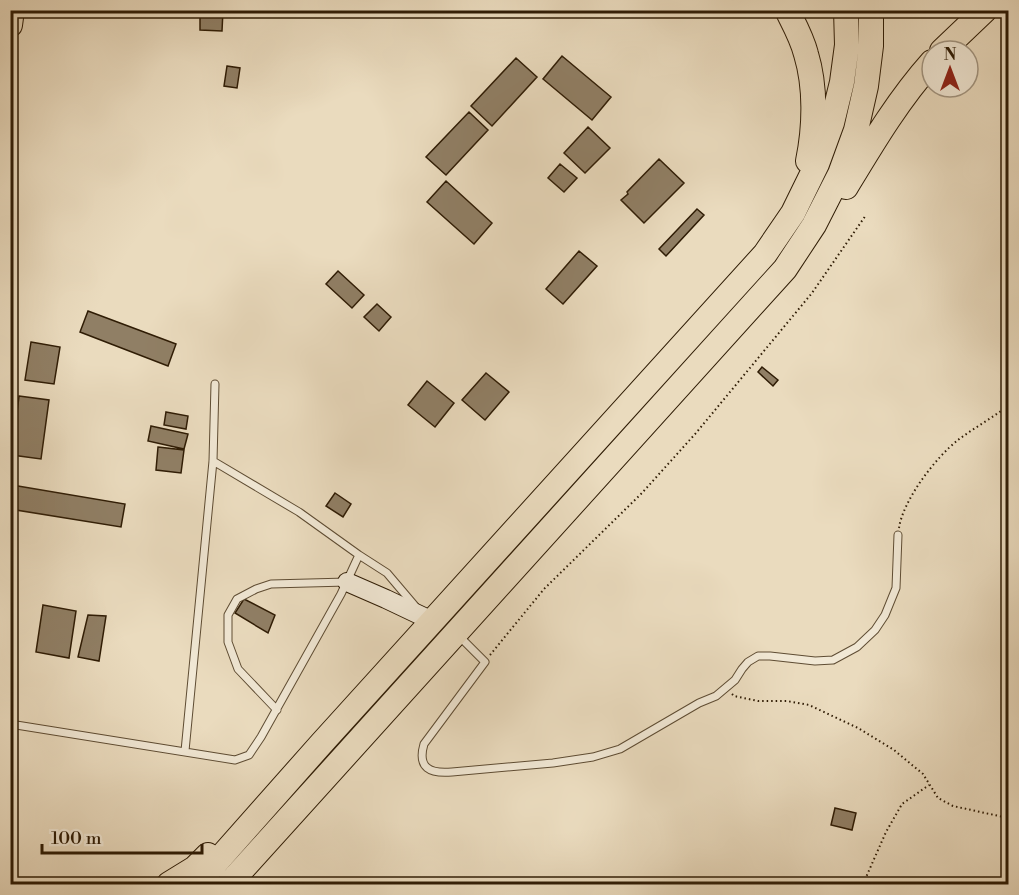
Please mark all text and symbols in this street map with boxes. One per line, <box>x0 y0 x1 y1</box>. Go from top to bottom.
north arrow <box>920 39 980 99</box>
text: N <box>944 45 957 65</box>
scale bar <box>42 817 202 855</box>
text: 100 m <box>51 827 102 850</box>

